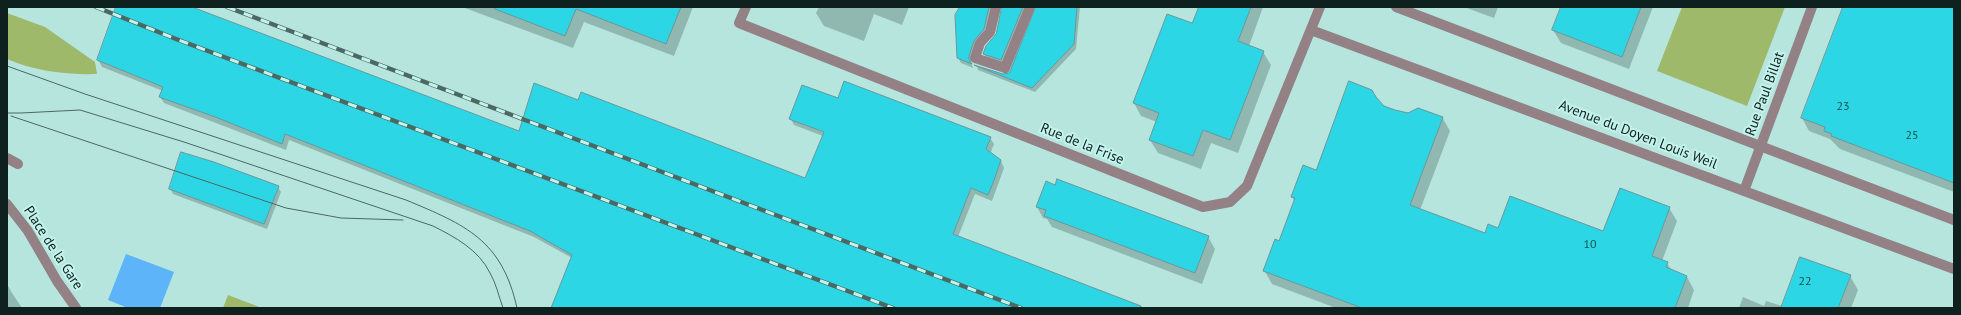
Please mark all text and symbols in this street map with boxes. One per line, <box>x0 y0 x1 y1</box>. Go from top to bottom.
street label: Rue Paul Billat <box>1742 50 1788 138</box>
street label: Avenue du Doyen Louis Weil <box>1556 97 1720 173</box>
house number: 23 <box>1836 100 1850 114</box>
street label: Rue de la Frise <box>1038 120 1126 168</box>
house number: 25 <box>1905 129 1919 143</box>
street label: Place de la Gare <box>20 203 86 293</box>
house number: 10 <box>1583 238 1597 252</box>
house number: 22 <box>1798 275 1812 289</box>

